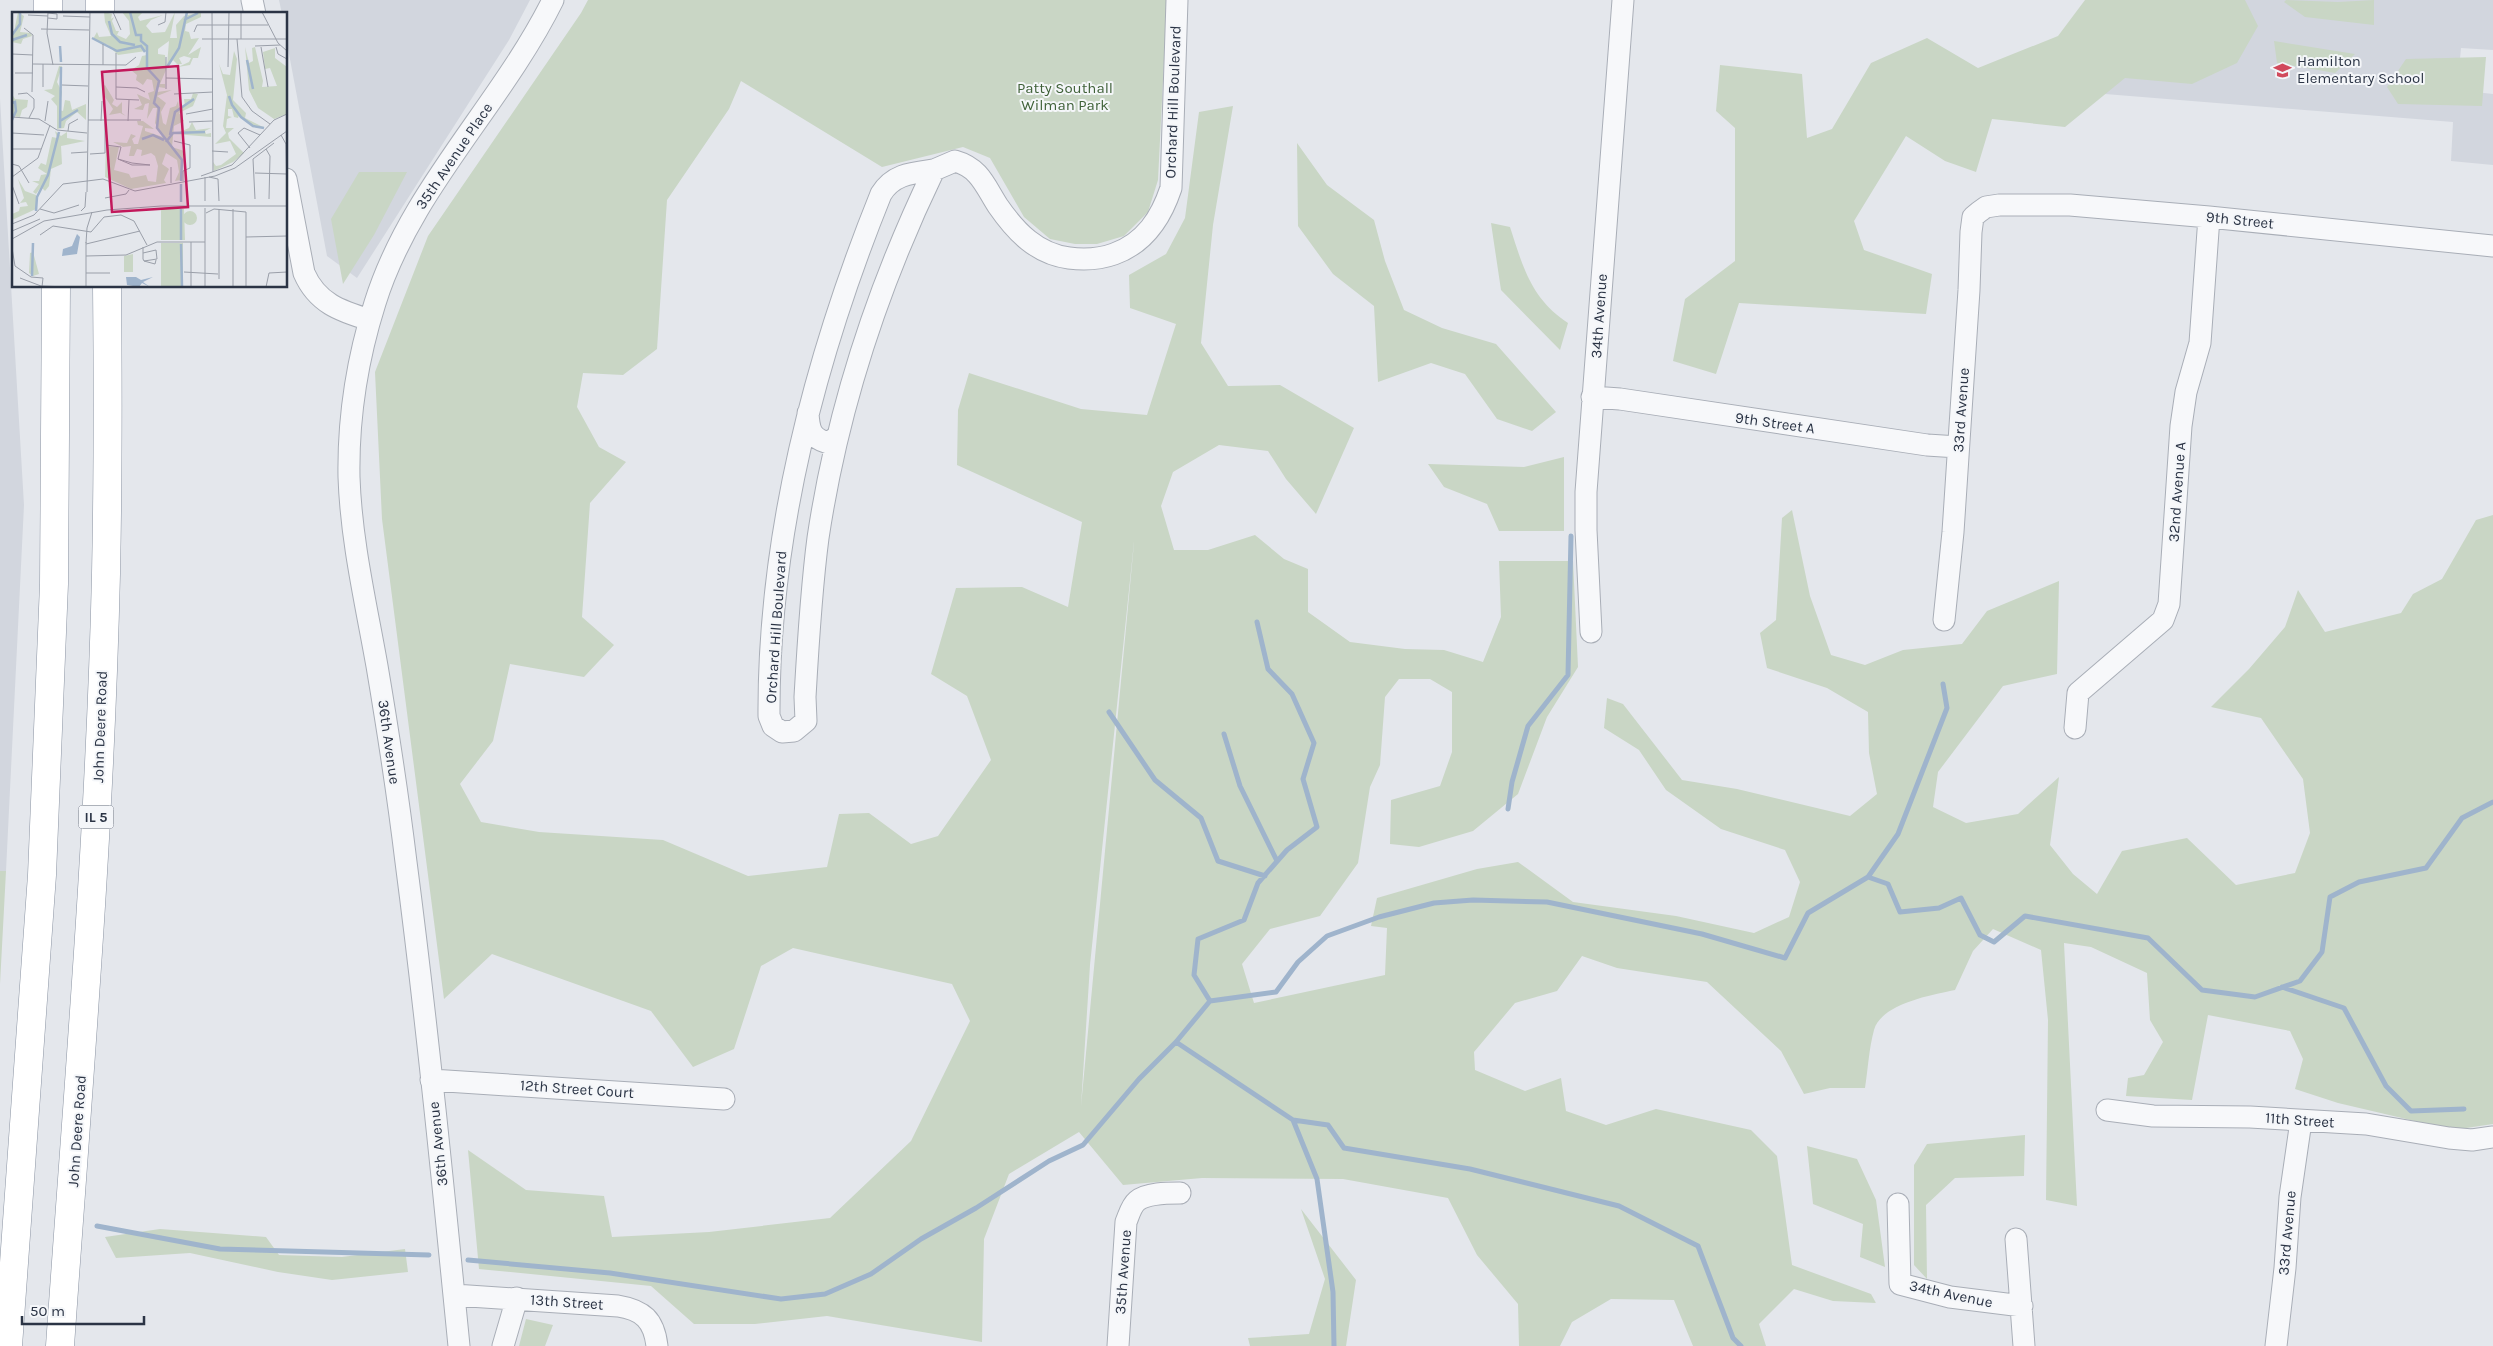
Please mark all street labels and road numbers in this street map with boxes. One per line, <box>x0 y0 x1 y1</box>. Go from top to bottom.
street label: Orchard Hill Boulevard <box>1161 25 1185 179</box>
street label: 35th Avenue Place <box>412 99 496 213</box>
street label: 9th Street <box>2205 207 2275 233</box>
street label: 34th Avenue <box>1587 273 1611 359</box>
street label: 33rd Avenue <box>1949 367 1973 453</box>
street label: 9th Street A <box>1734 408 1816 438</box>
street label: 32nd Avenue A <box>2165 441 2190 543</box>
street label: Orchard Hill Boulevard <box>762 550 790 704</box>
street label: John Deere Road <box>89 670 111 784</box>
street label: 36th Avenue <box>374 699 404 785</box>
road number: IL 5 <box>78 806 114 829</box>
street label: John Deere Road <box>64 1074 90 1188</box>
street label: 12th Street Court <box>519 1076 635 1102</box>
street label: 36th Avenue <box>425 1101 451 1187</box>
street label: 11th Street <box>2265 1109 2336 1131</box>
street label: 33rd Avenue <box>2274 1190 2300 1276</box>
street label: 35th Avenue <box>1111 1229 1135 1315</box>
street label: 34th Avenue <box>1908 1276 1994 1312</box>
street label: 13th Street <box>530 1290 605 1314</box>

